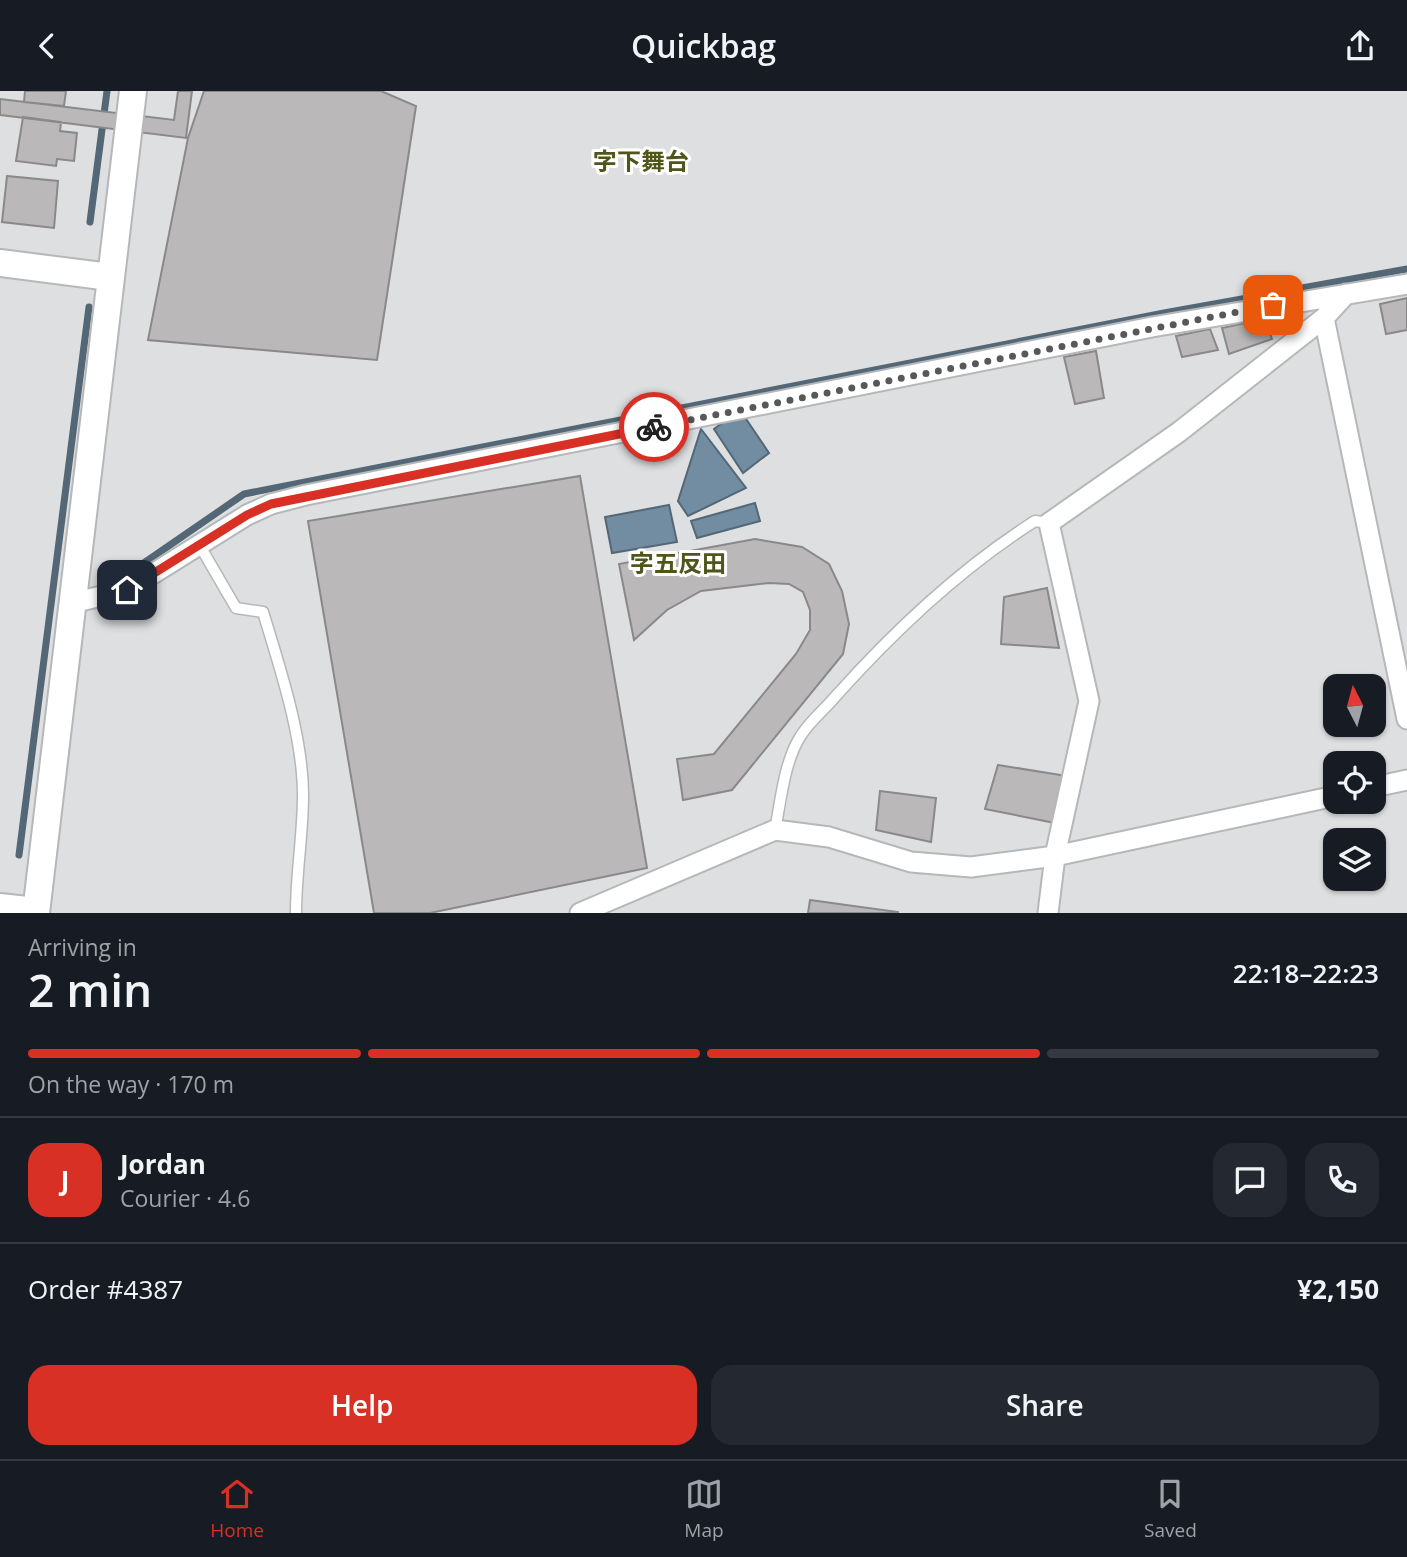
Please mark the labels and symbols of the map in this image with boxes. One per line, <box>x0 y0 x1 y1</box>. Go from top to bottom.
district label: 字下舞台 <box>593 144 689 177</box>
pin <box>1243 275 1303 335</box>
courier <box>619 392 689 462</box>
district label: 字五反田 <box>630 546 726 579</box>
pin <box>97 560 157 620</box>
north arrow <box>1323 674 1386 737</box>

